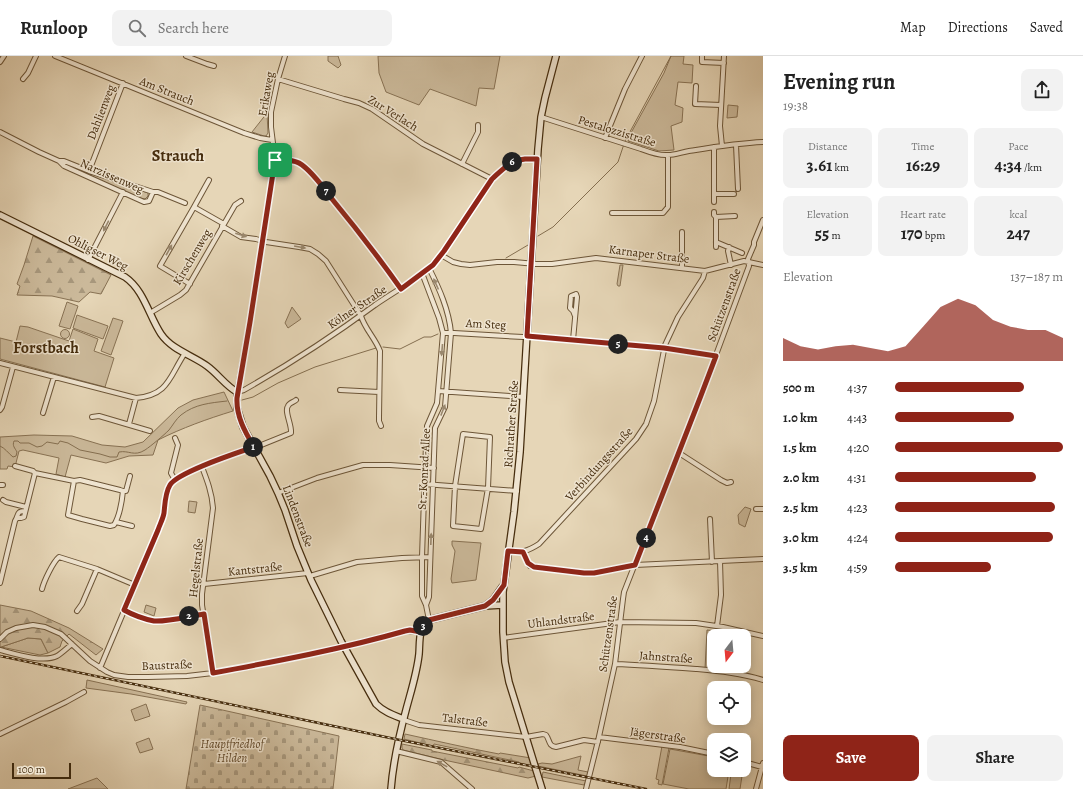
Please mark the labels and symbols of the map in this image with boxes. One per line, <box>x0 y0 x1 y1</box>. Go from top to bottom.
street label: Erikaweg <box>254 70 278 118</box>
street label: Am Strauch <box>136 72 197 109</box>
street label: Dahlienweg <box>83 82 119 142</box>
street label: Zur Verlach <box>365 91 422 135</box>
street label: Pestalozzistraße <box>576 112 658 150</box>
pin <box>258 143 292 177</box>
district label: Strauch <box>152 145 204 167</box>
pin: 6 <box>502 152 522 172</box>
street label: Narzissenweg <box>78 155 146 197</box>
pin: 7 <box>316 181 336 201</box>
one-way arrow <box>103 220 109 232</box>
street label: Kirschenweg <box>169 226 215 288</box>
street label: Ohligser Weg <box>65 230 131 274</box>
one-way arrow <box>236 233 248 239</box>
street label: Karnaper Straße <box>608 241 690 267</box>
one-way arrow <box>166 244 173 256</box>
one-way arrow <box>294 244 306 250</box>
street label: Schützenstraße <box>703 266 745 344</box>
one-way arrow <box>433 278 439 289</box>
street label: Kölner Straße <box>324 281 390 333</box>
street label: Am Steg <box>464 315 507 333</box>
pin: 5 <box>608 334 628 354</box>
district label: Forstbach <box>13 337 79 359</box>
one-way arrow <box>438 344 445 356</box>
street label: Richrather Straße <box>500 380 522 468</box>
one-way arrow <box>440 404 446 416</box>
street label: Verbindungsstraße <box>561 424 636 505</box>
street label: St.-Konrad-Allee <box>414 428 434 510</box>
pin: 1 <box>243 437 263 457</box>
street label: Lindenstraße <box>279 482 317 550</box>
pin: 4 <box>636 528 656 548</box>
one-way arrow <box>428 532 434 545</box>
street label: Hegelstraße <box>185 537 207 599</box>
street label: Kantstraße <box>227 558 283 580</box>
street label: Schützenstraße <box>595 595 621 673</box>
pin: 2 <box>179 606 199 626</box>
street label: Uhlandstraße <box>527 608 595 632</box>
pin: 3 <box>413 616 433 636</box>
north arrow <box>707 629 751 673</box>
street label: Jahnstraße <box>639 647 693 667</box>
street label: Baustraße <box>141 656 193 674</box>
street label: Talstraße <box>441 709 489 731</box>
street label: Jägerstraße <box>629 723 687 747</box>
park label: Hauptfriedhof Hilden <box>201 736 266 766</box>
scale bar <box>12 761 71 780</box>
one-way arrow <box>436 761 448 768</box>

